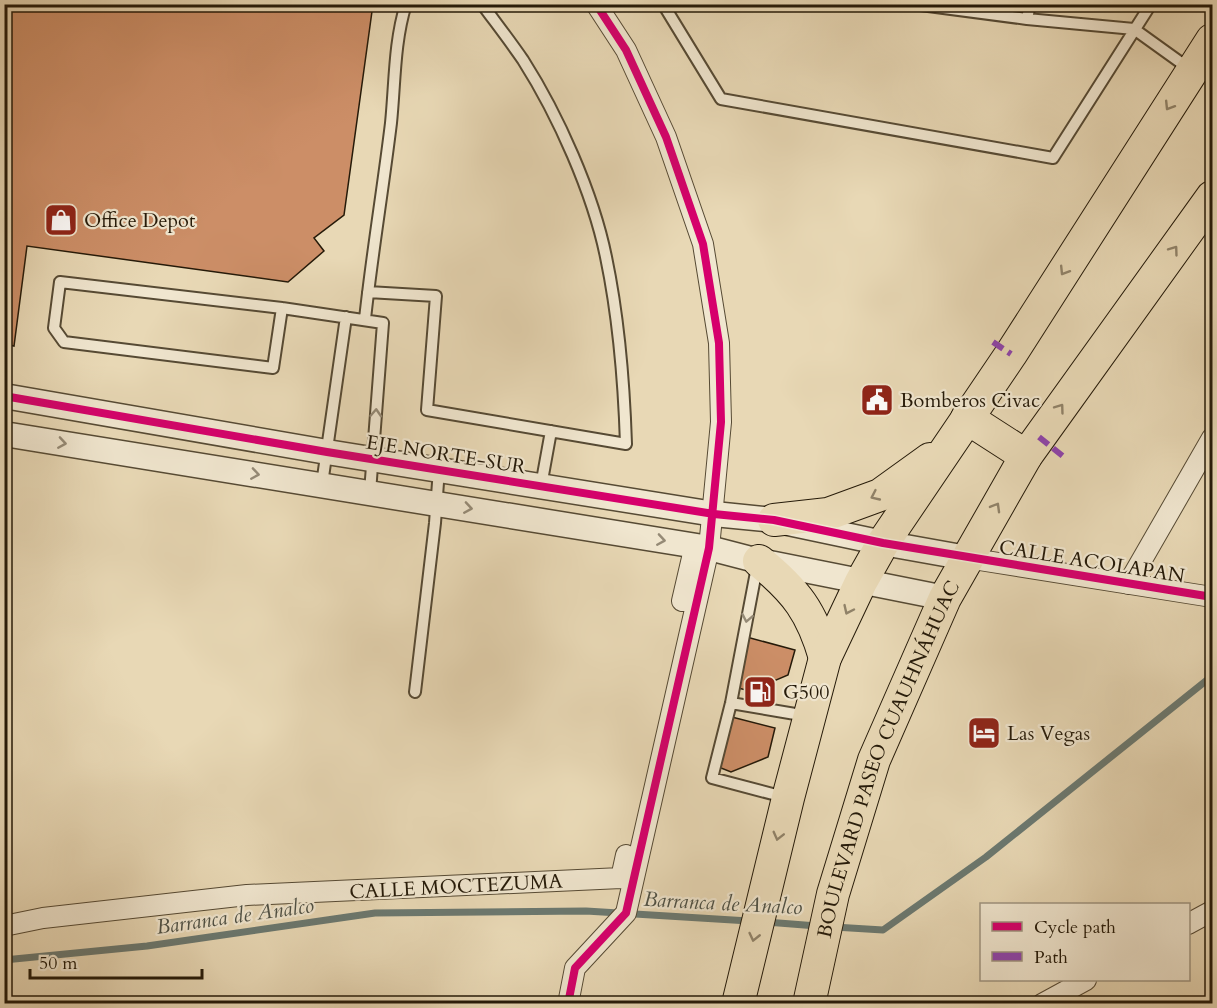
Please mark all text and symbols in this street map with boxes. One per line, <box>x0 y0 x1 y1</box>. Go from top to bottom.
one-way arrow <box>1164 100 1176 110</box>
shop icon: Office Depot <box>43 202 79 238</box>
place label: Office Depot <box>84 207 196 234</box>
one-way arrow <box>1167 245 1178 256</box>
one-way arrow <box>1060 264 1071 275</box>
public building icon: Bomberos Civac <box>859 382 895 418</box>
place label: Bomberos Civac <box>900 387 1040 414</box>
one-way arrow <box>1053 403 1064 414</box>
one-way arrow <box>370 408 383 417</box>
street label: EJE NORTE-SUR <box>364 429 528 480</box>
one-way arrow <box>57 436 67 449</box>
one-way arrow <box>250 467 259 479</box>
one-way arrow <box>871 489 882 501</box>
one-way arrow <box>463 502 473 514</box>
one-way arrow <box>989 503 1000 513</box>
one-way arrow <box>656 533 665 545</box>
street label: CALLE ACOLAPAN <box>997 533 1187 590</box>
street label: BOULEVARD PASEO CUAUHNÁHUAC <box>811 576 966 941</box>
one-way arrow <box>843 604 855 615</box>
one-way arrow <box>741 613 754 623</box>
fuel station icon: G500 <box>742 674 778 710</box>
place label: G500 <box>783 679 830 706</box>
hotel icon: Las Vegas <box>966 715 1002 751</box>
place label: Las Vegas <box>1007 720 1090 747</box>
one-way arrow <box>773 831 786 841</box>
street label: CALLE MOCTEZUMA <box>349 867 564 906</box>
water label: Barranca de Analco <box>643 885 803 922</box>
water label: Barranca de Analco <box>154 891 316 942</box>
legend <box>980 903 1190 981</box>
text: Cycle path <box>1034 915 1116 940</box>
one-way arrow <box>748 931 761 941</box>
scale bar <box>30 942 202 980</box>
text: Path <box>1034 945 1068 970</box>
text: 50 m <box>39 951 78 976</box>

